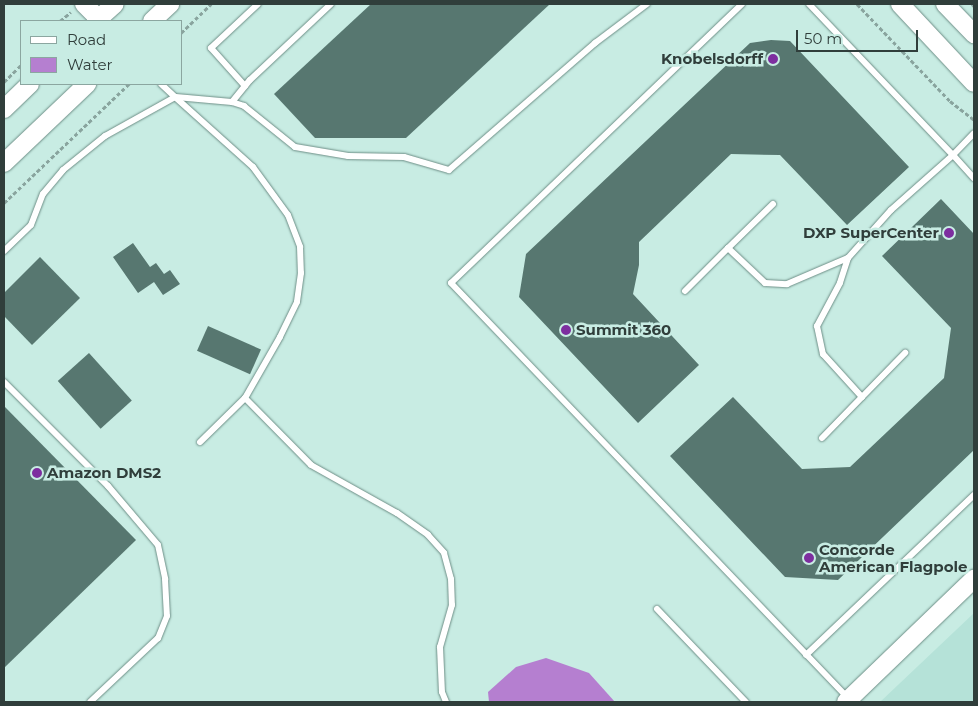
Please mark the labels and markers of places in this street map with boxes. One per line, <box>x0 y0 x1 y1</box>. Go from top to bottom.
place label: Knobelsdorff <box>661 50 763 68</box>
marker: Knobelsdorff <box>767 53 779 65</box>
place label: DXP SuperCenter <box>803 224 939 242</box>
marker: DXP SuperCenter <box>943 227 955 239</box>
place label: Summit 360 <box>576 321 671 339</box>
marker: Summit 360 <box>560 324 572 336</box>
place label: Amazon DMS2 <box>47 464 161 482</box>
marker: Amazon DMS2 <box>31 467 43 479</box>
place label: Concorde American Flagpole <box>819 540 967 575</box>
marker: Concorde American Flagpole <box>803 552 815 564</box>

